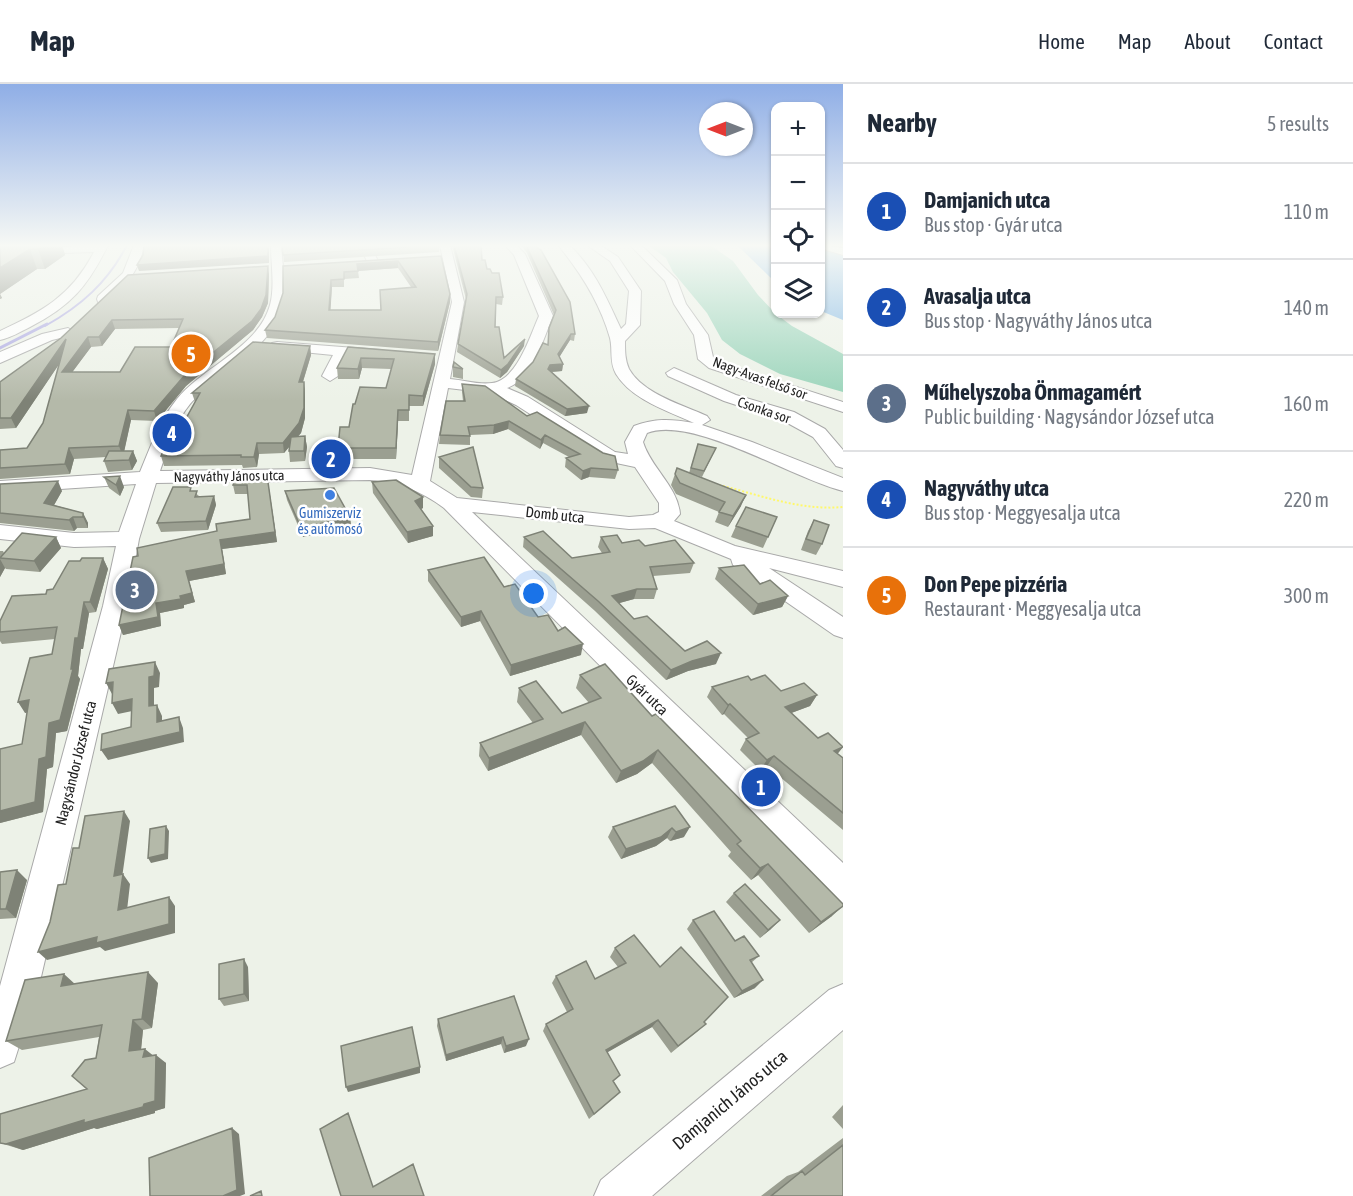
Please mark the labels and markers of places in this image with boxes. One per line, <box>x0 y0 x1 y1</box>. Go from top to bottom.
pin: 5 <box>172 332 210 376</box>
pin: 4 <box>152 410 192 456</box>
pin: 2 <box>312 436 350 482</box>
marker: Gumiszerviz és autómosó <box>323 488 337 502</box>
place label: Gumiszerviz és autómosó <box>297 505 363 537</box>
pin: 3 <box>116 568 154 612</box>
pin: 1 <box>742 764 780 810</box>

